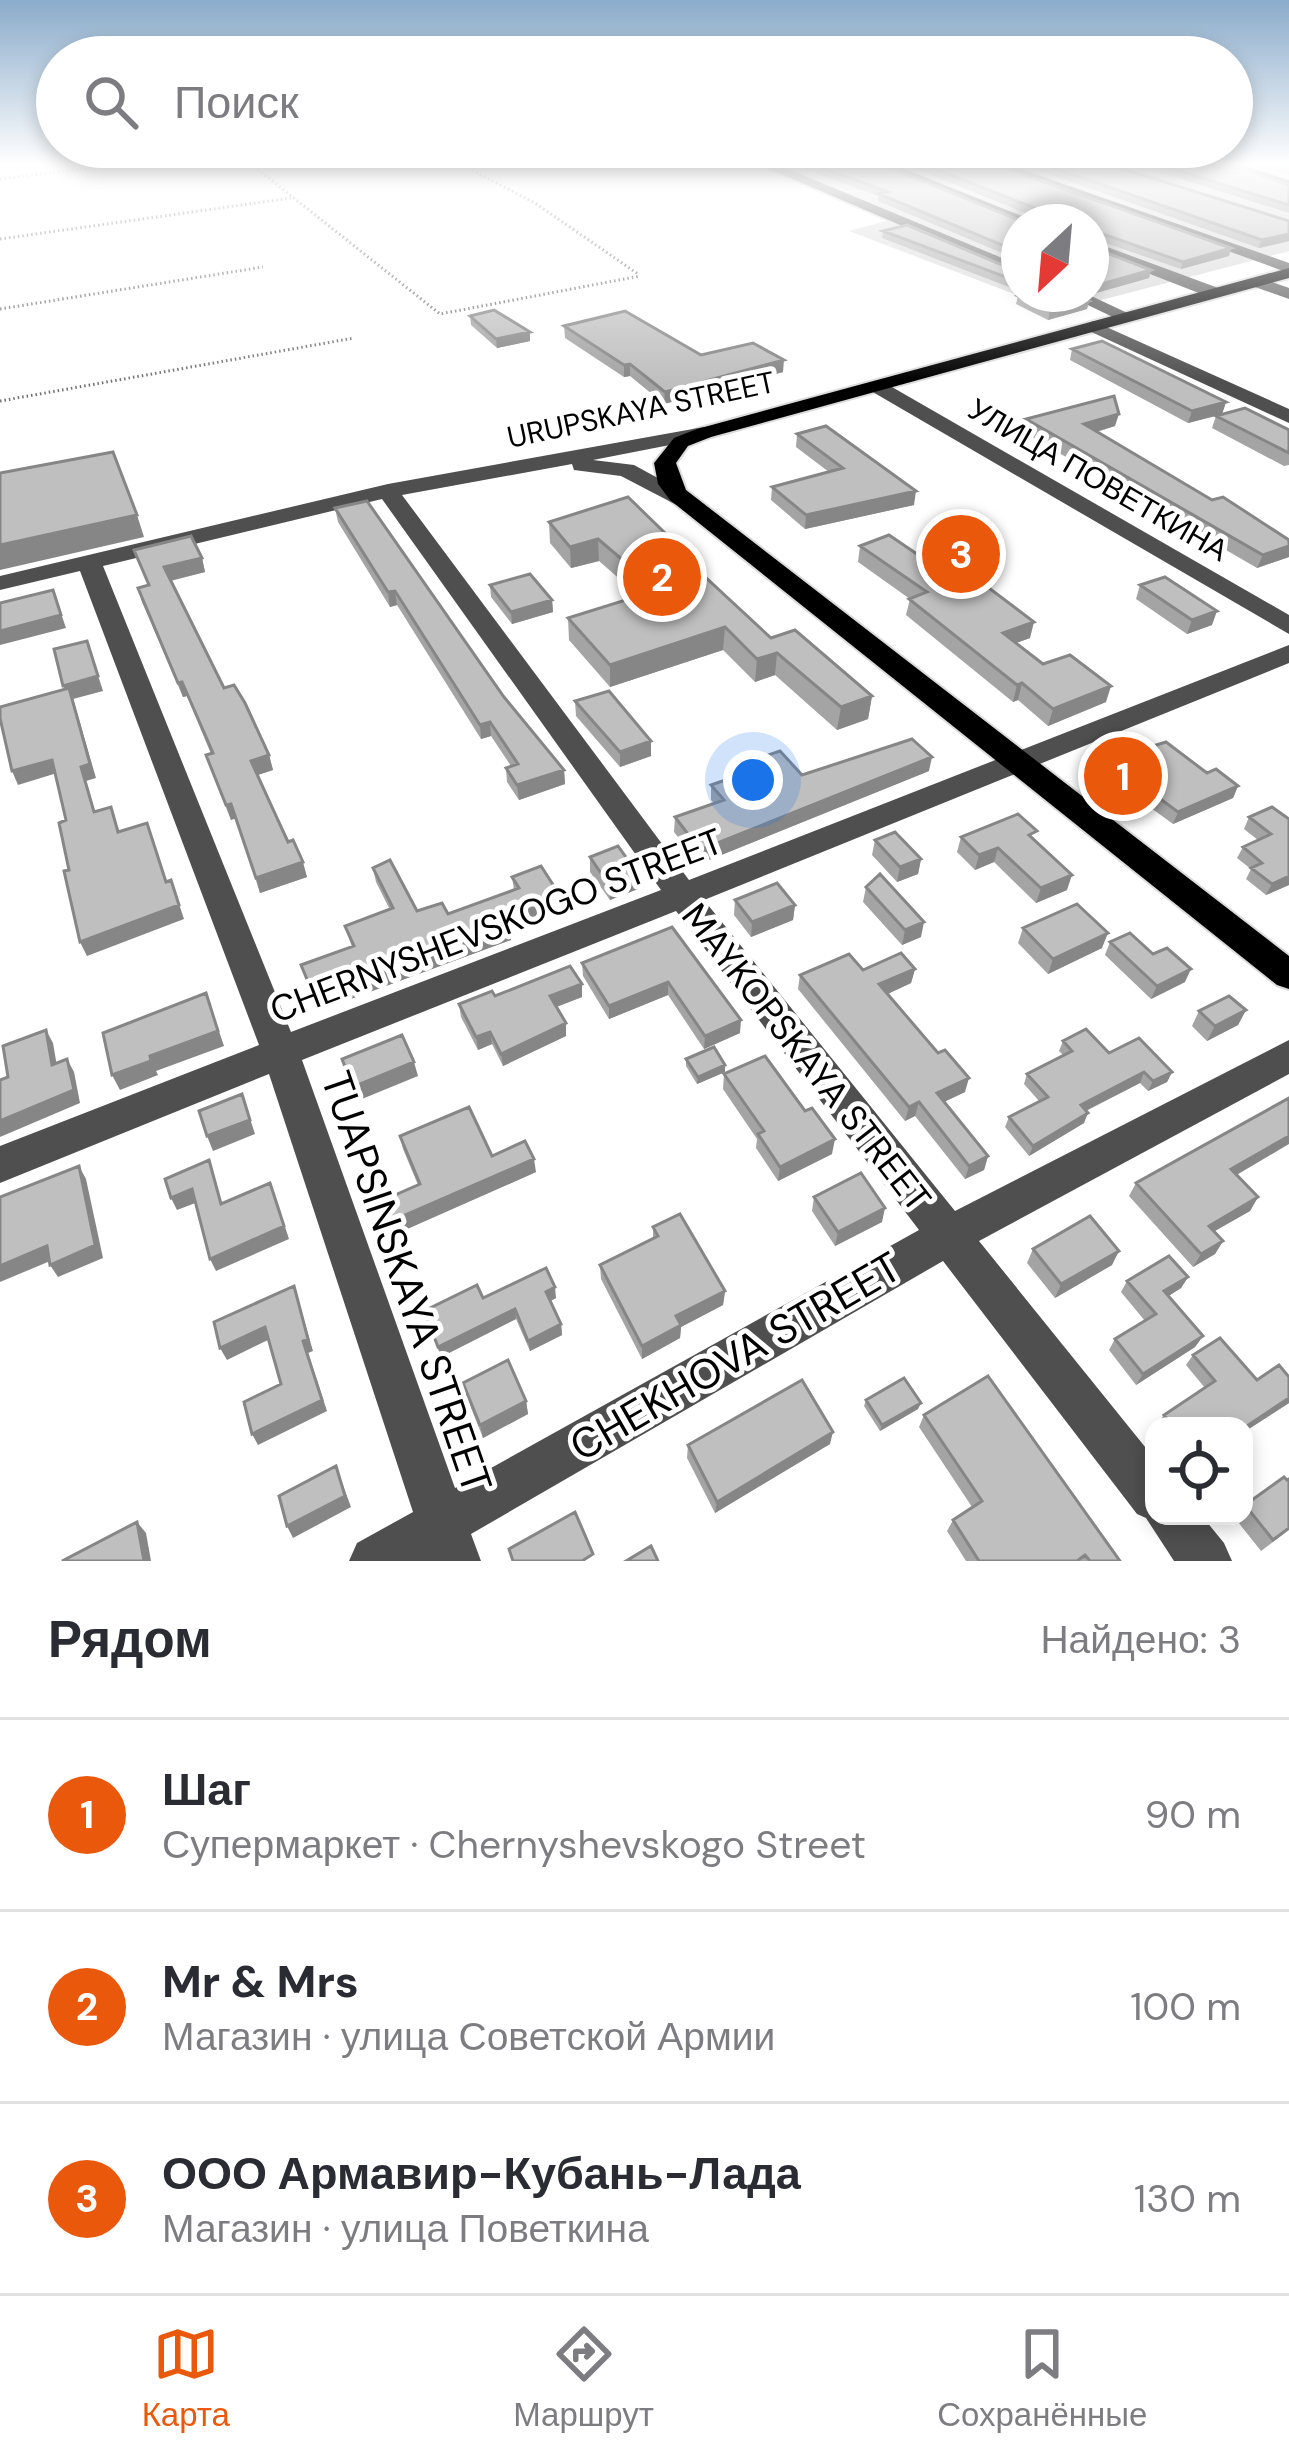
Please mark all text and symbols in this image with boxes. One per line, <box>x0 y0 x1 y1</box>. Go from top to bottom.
search box <box>36 36 1253 168</box>
icon: search <box>78 69 144 135</box>
text: Поиск <box>174 73 299 132</box>
north arrow <box>1001 204 1109 312</box>
street label: URUPSKAYA STREET <box>504 362 778 457</box>
street label: УЛИЦА ПОВЕТКИНА <box>961 389 1235 570</box>
pin: 3 <box>922 509 1000 599</box>
pin: 2 <box>623 532 701 622</box>
pin: 1 <box>1084 731 1162 821</box>
your location <box>723 750 783 810</box>
street label: CHERNYSHEVSKOGO STREET <box>263 817 729 1034</box>
street label: MAYKOPSKAYA STREET <box>672 894 942 1221</box>
street label: TUAPSINSKAYA STREET <box>308 1064 505 1500</box>
street label: CHEKHOVA STREET <box>560 1239 911 1474</box>
map controls <box>1145 1417 1253 1525</box>
button: locate <box>1145 1417 1253 1525</box>
text: Рядом <box>48 1606 212 1673</box>
text: Найдено: 3 <box>1040 1614 1241 1665</box>
text: Шаг <box>162 1760 251 1819</box>
text: 1 <box>80 1789 94 1840</box>
text: 90 m <box>1145 1789 1241 1840</box>
text: Супермаркет · Chernyshevskogo Street <box>162 1819 866 1870</box>
text: Mr & Mrs <box>162 1952 359 2011</box>
text: 2 <box>76 1981 98 2032</box>
text: 100 m <box>1130 1981 1241 2032</box>
text: Магазин · улица Советской Армии <box>162 2011 775 2062</box>
text: ООО Армавир-Кубань-Лада <box>162 2144 801 2203</box>
text: 3 <box>75 2173 99 2224</box>
text: 130 m <box>1134 2173 1241 2224</box>
text: Магазин · улица Поветкина <box>162 2203 649 2254</box>
tab: Карта <box>142 2321 230 2436</box>
tab: Маршрут <box>513 2321 654 2436</box>
tab: Сохранённые <box>937 2321 1147 2436</box>

